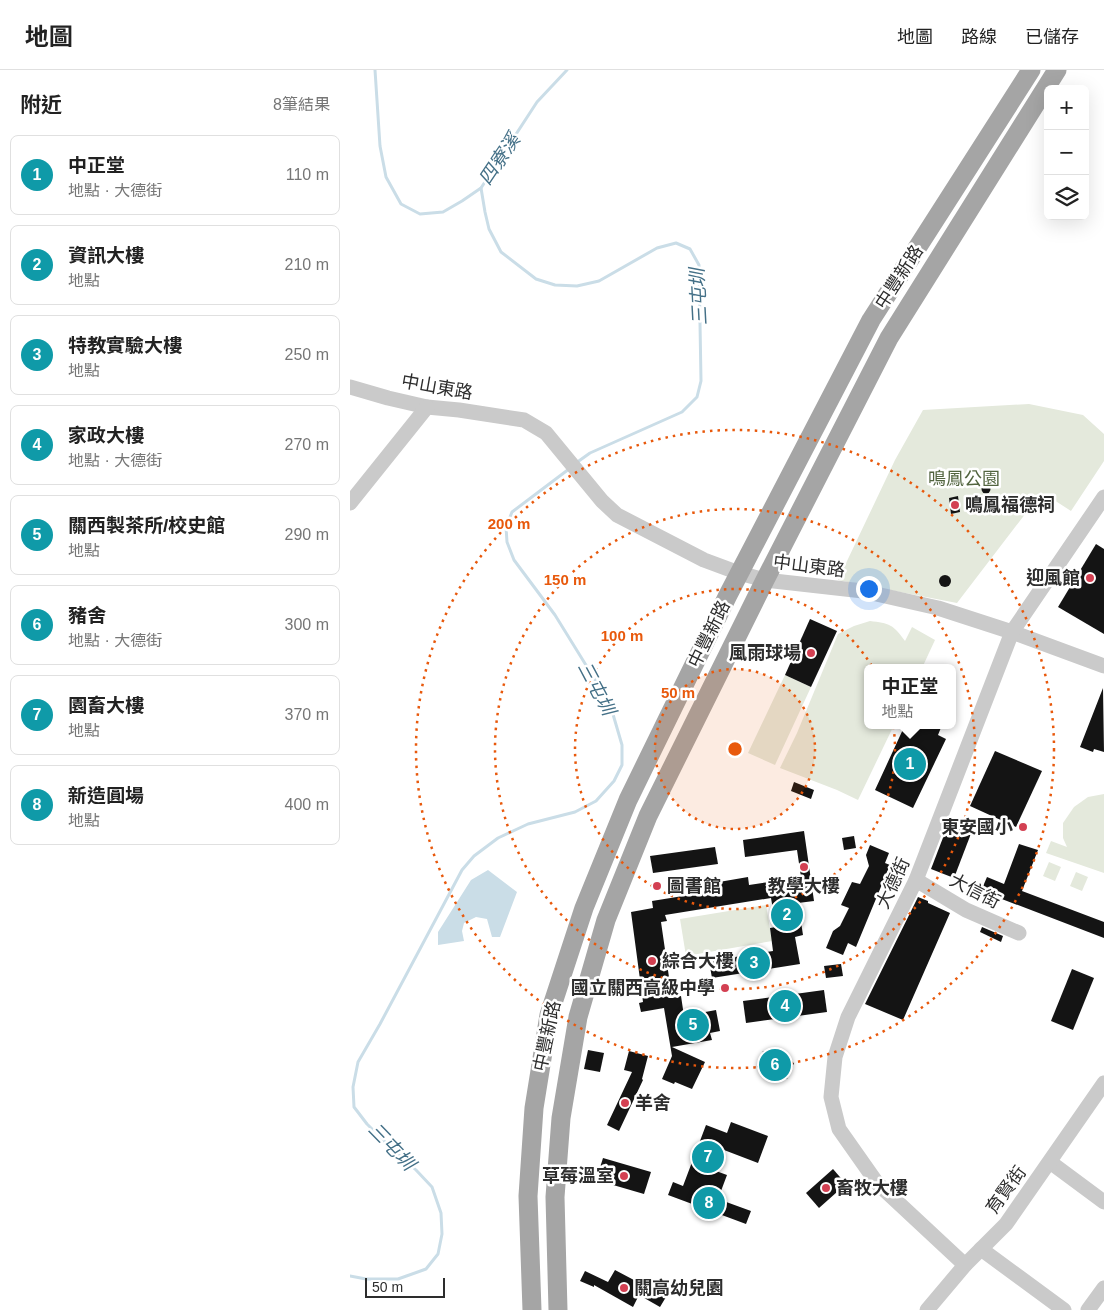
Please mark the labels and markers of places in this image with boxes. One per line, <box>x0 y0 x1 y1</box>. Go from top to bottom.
place label: 鳴鳳福德祠 <box>965 495 1055 515</box>
marker: 鳴鳳福德祠 <box>949 499 961 511</box>
place label: 迎風館 <box>1026 567 1080 588</box>
marker: 迎風館 <box>1084 572 1096 584</box>
place label: 風雨球場 <box>729 643 801 663</box>
marker: 風雨球場 <box>805 647 817 659</box>
centre of rings <box>726 740 744 758</box>
pin: 1 <box>894 745 926 783</box>
place label: 東安國小 <box>941 817 1013 837</box>
marker: 東安國小 <box>1017 821 1029 833</box>
marker: 教學大樓 <box>798 861 810 873</box>
place label: 圖書館 <box>667 876 721 896</box>
place label: 教學大樓 <box>768 876 840 896</box>
marker: 圖書館 <box>651 880 663 892</box>
pin: 2 <box>771 896 803 934</box>
pin: 3 <box>738 944 770 982</box>
place label: 綜合大樓 <box>662 951 734 971</box>
marker: 綜合大樓 <box>646 955 658 967</box>
place label: 國立關西高級中學 <box>571 978 715 998</box>
marker: 國立關西高級中學 <box>719 982 731 994</box>
pin: 4 <box>769 987 801 1025</box>
pin: 5 <box>677 1006 709 1044</box>
pin: 6 <box>759 1046 791 1084</box>
place label: 羊舍 <box>635 1093 671 1113</box>
marker: 羊舍 <box>619 1097 631 1109</box>
pin: 7 <box>692 1138 724 1176</box>
place label: 草莓溫室 <box>542 1166 614 1186</box>
marker: 草莓溫室 <box>618 1170 630 1182</box>
place label: 畜牧大樓 <box>836 1178 908 1198</box>
marker: 畜牧大樓 <box>820 1182 832 1194</box>
pin: 8 <box>693 1184 725 1222</box>
place label: 關高幼兒園 <box>634 1278 724 1298</box>
marker: 關高幼兒園 <box>618 1282 630 1294</box>

